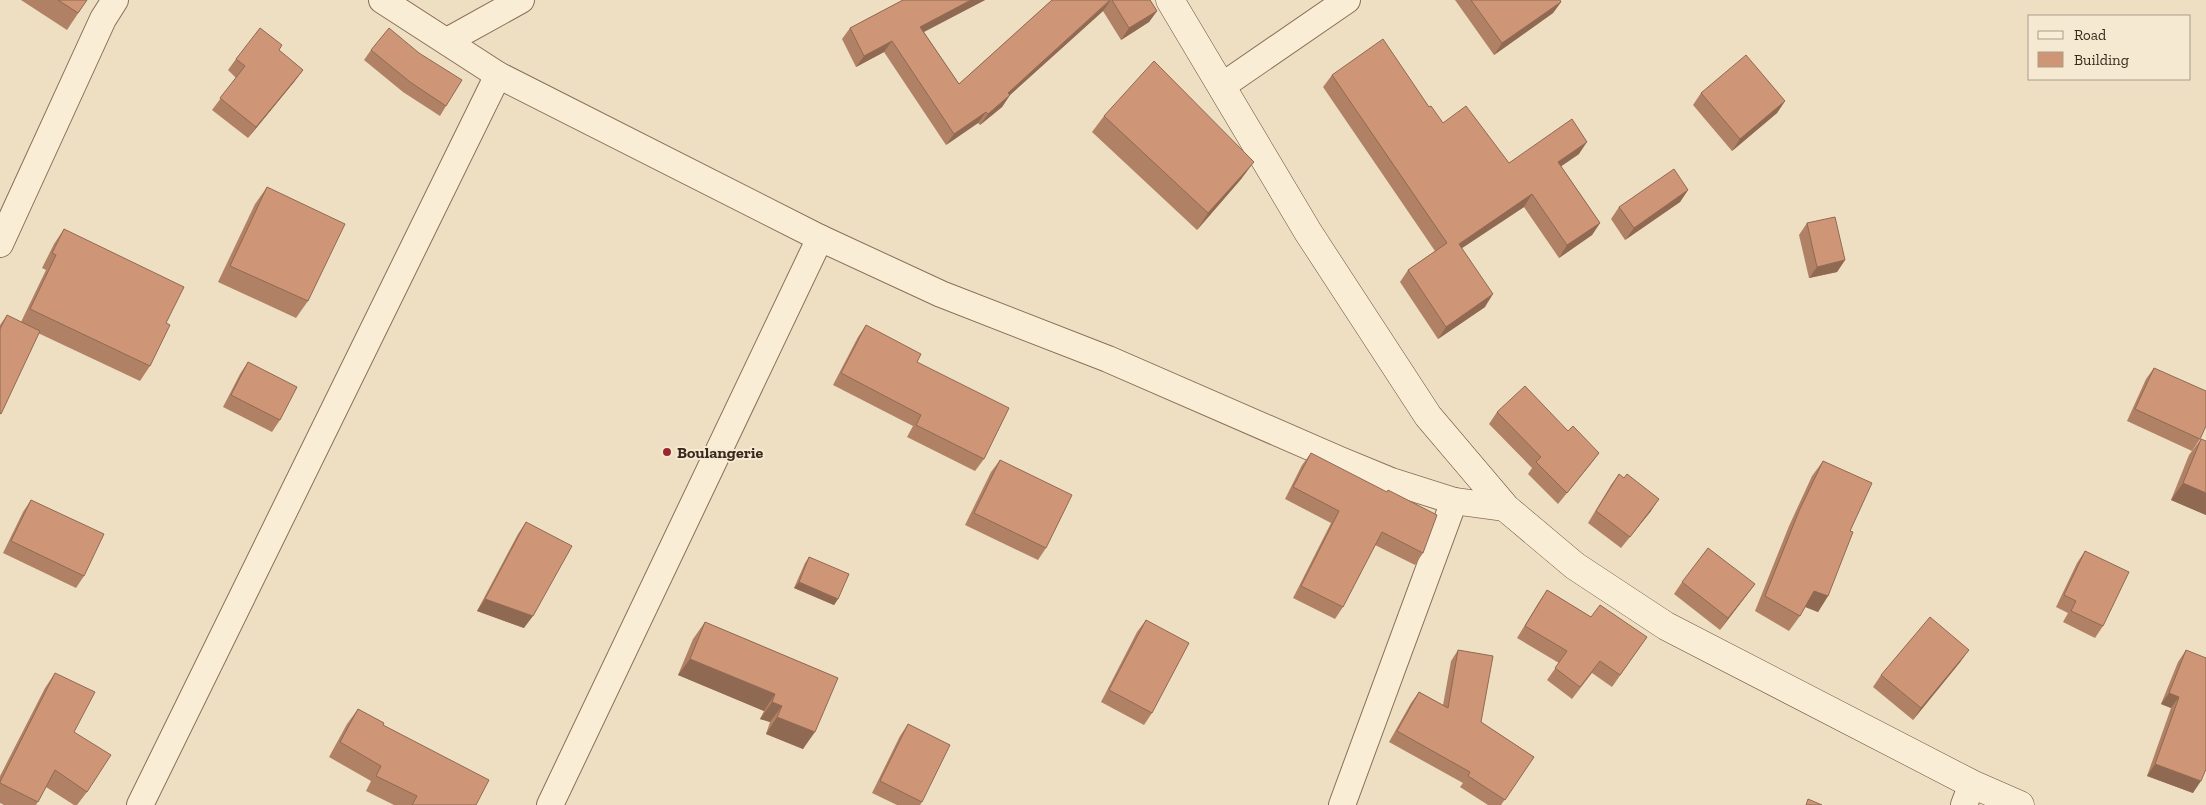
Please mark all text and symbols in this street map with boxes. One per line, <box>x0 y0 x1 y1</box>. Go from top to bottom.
legend <box>2028 15 2191 80</box>
text: Road <box>2074 26 2107 44</box>
text: Building <box>2074 51 2129 69</box>
place label: Boulangerie <box>677 443 763 462</box>
marker: Boulangerie <box>661 446 673 458</box>

